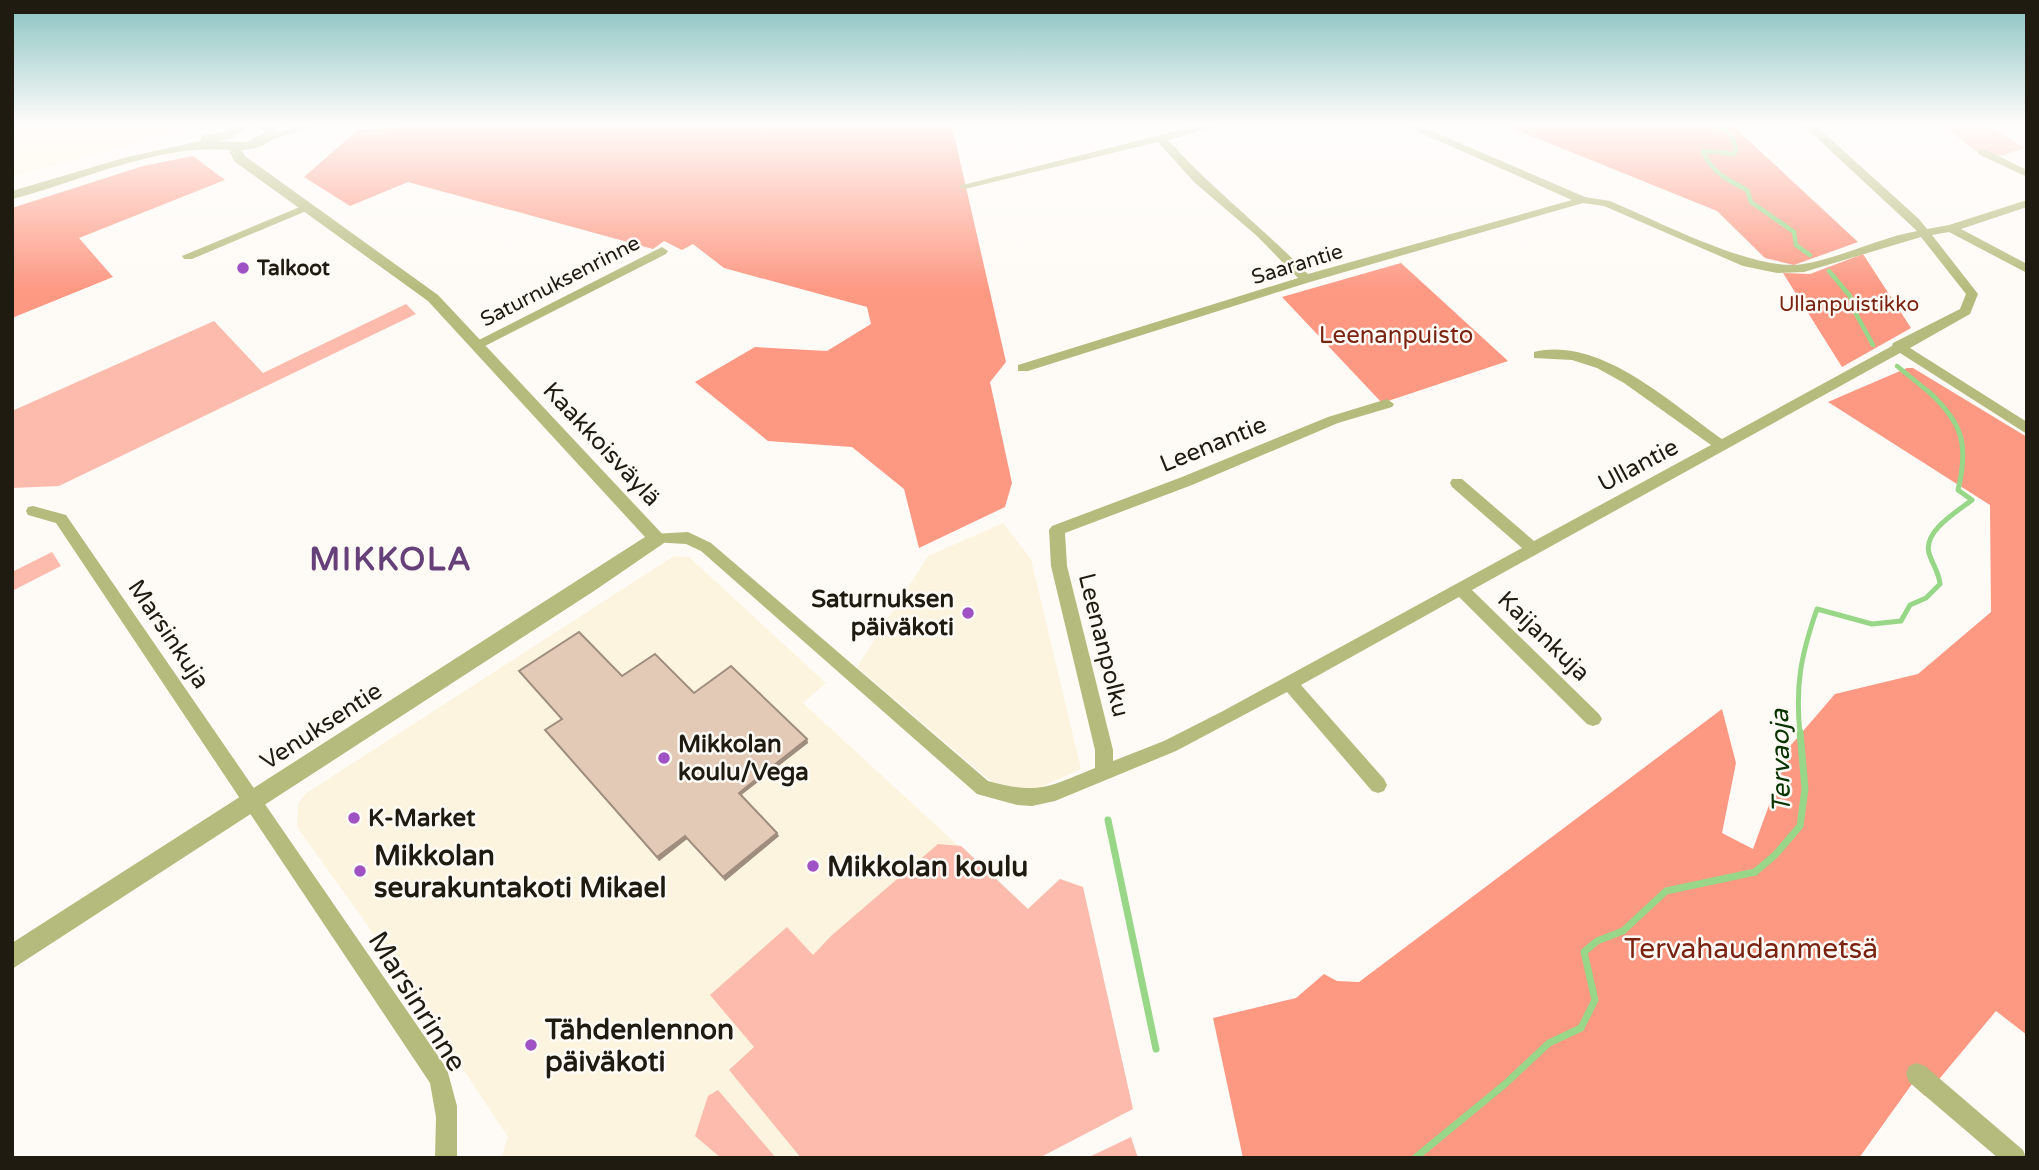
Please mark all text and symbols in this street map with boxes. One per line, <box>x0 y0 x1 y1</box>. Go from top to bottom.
street label: Saturnuksenrinne <box>476 230 644 332</box>
street label: Saarantie <box>1249 239 1346 290</box>
place label: Talkoot <box>256 256 330 281</box>
marker: Talkoot <box>235 260 251 276</box>
park label: Ullanpuistikko <box>1779 292 1919 317</box>
park label: Leenanpuisto <box>1319 321 1473 350</box>
street label: Kaakkoisväylä <box>537 376 667 512</box>
street label: Leenantie <box>1156 410 1271 479</box>
street label: Ullantie <box>1593 432 1683 499</box>
district label: MIKKOLA <box>309 541 473 579</box>
street label: Leenanpolku <box>1072 570 1135 720</box>
street label: Marsinkuja <box>122 574 216 694</box>
place label: Saturnuksen päiväkoti <box>811 585 954 642</box>
street label: Kaijankuja <box>1491 585 1596 687</box>
marker: Saturnuksen päiväkoti <box>960 605 976 621</box>
street label: Venuksentie <box>255 676 388 776</box>
water label: Tervaoja <box>1764 707 1797 813</box>
place label: Mikkolan koulu/Vega <box>678 730 809 787</box>
marker: Mikkolan koulu/Vega <box>656 750 672 766</box>
place label: K-Market <box>368 804 476 833</box>
marker: K-Market <box>346 810 362 826</box>
place label: Mikkolan seurakuntakoti Mikael <box>374 839 666 905</box>
place label: Mikkolan koulu <box>827 850 1028 884</box>
marker: Mikkolan koulu <box>805 858 821 874</box>
marker: Mikkolan seurakuntakoti Mikael <box>352 863 368 879</box>
street label: Marsinrinne <box>361 925 474 1078</box>
park label: Tervahaudanmetsä <box>1624 932 1878 966</box>
place label: Tähdenlennon päiväkoti <box>544 1013 734 1079</box>
marker: Tähdenlennon päiväkoti <box>523 1037 539 1053</box>

